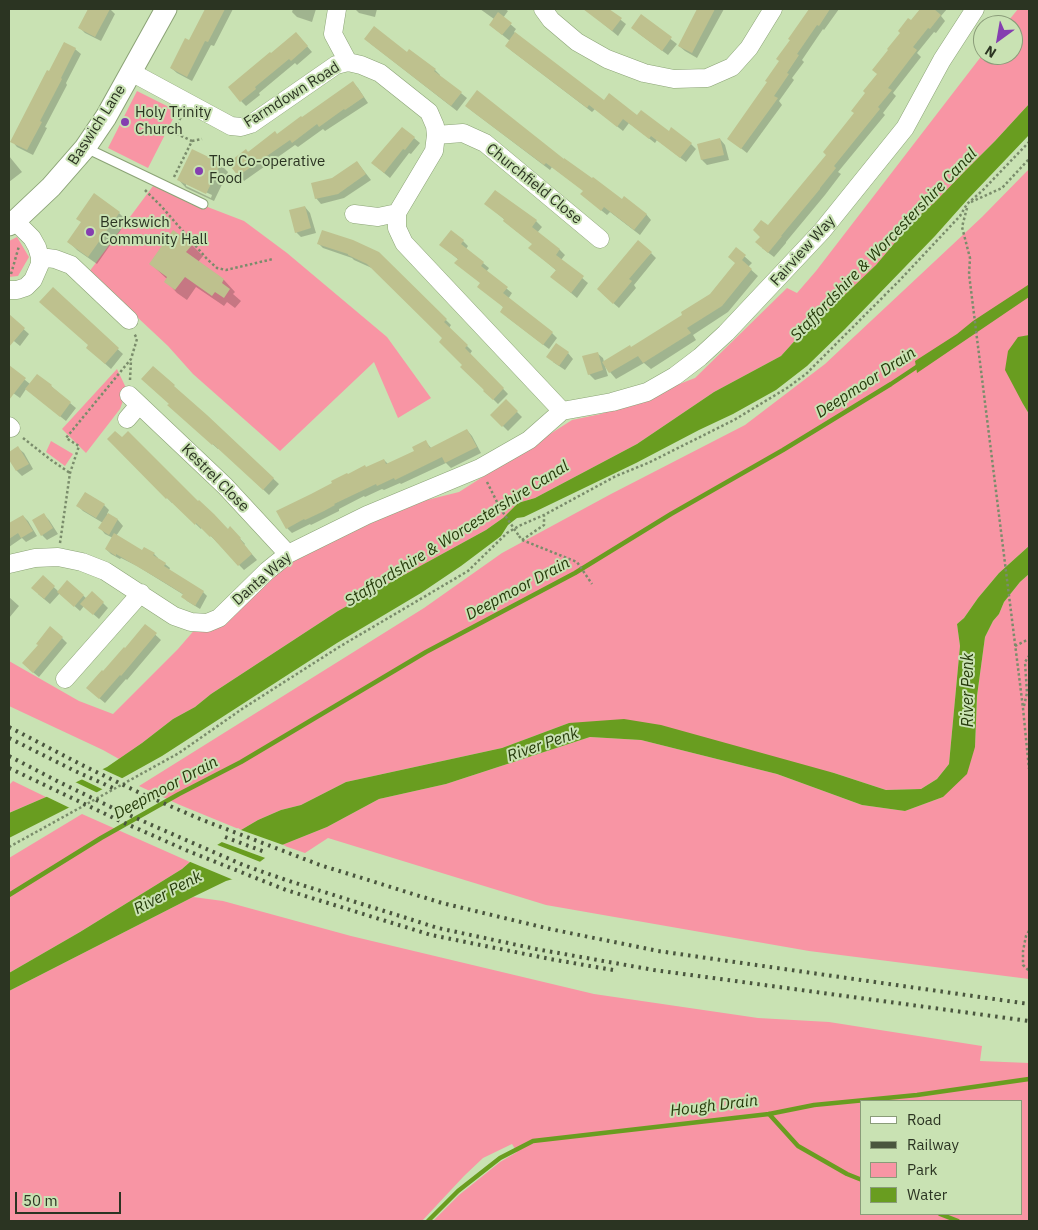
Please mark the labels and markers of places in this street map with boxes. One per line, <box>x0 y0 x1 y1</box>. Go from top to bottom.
place label: Holy Trinity Church <box>135 104 211 139</box>
marker: Holy Trinity Church <box>119 116 131 128</box>
place label: The Co-operative Food <box>209 153 325 188</box>
marker: The Co-operative Food <box>193 165 205 177</box>
place label: Berkswich Community Hall <box>100 214 208 249</box>
marker: Berkswich Community Hall <box>84 226 96 238</box>

